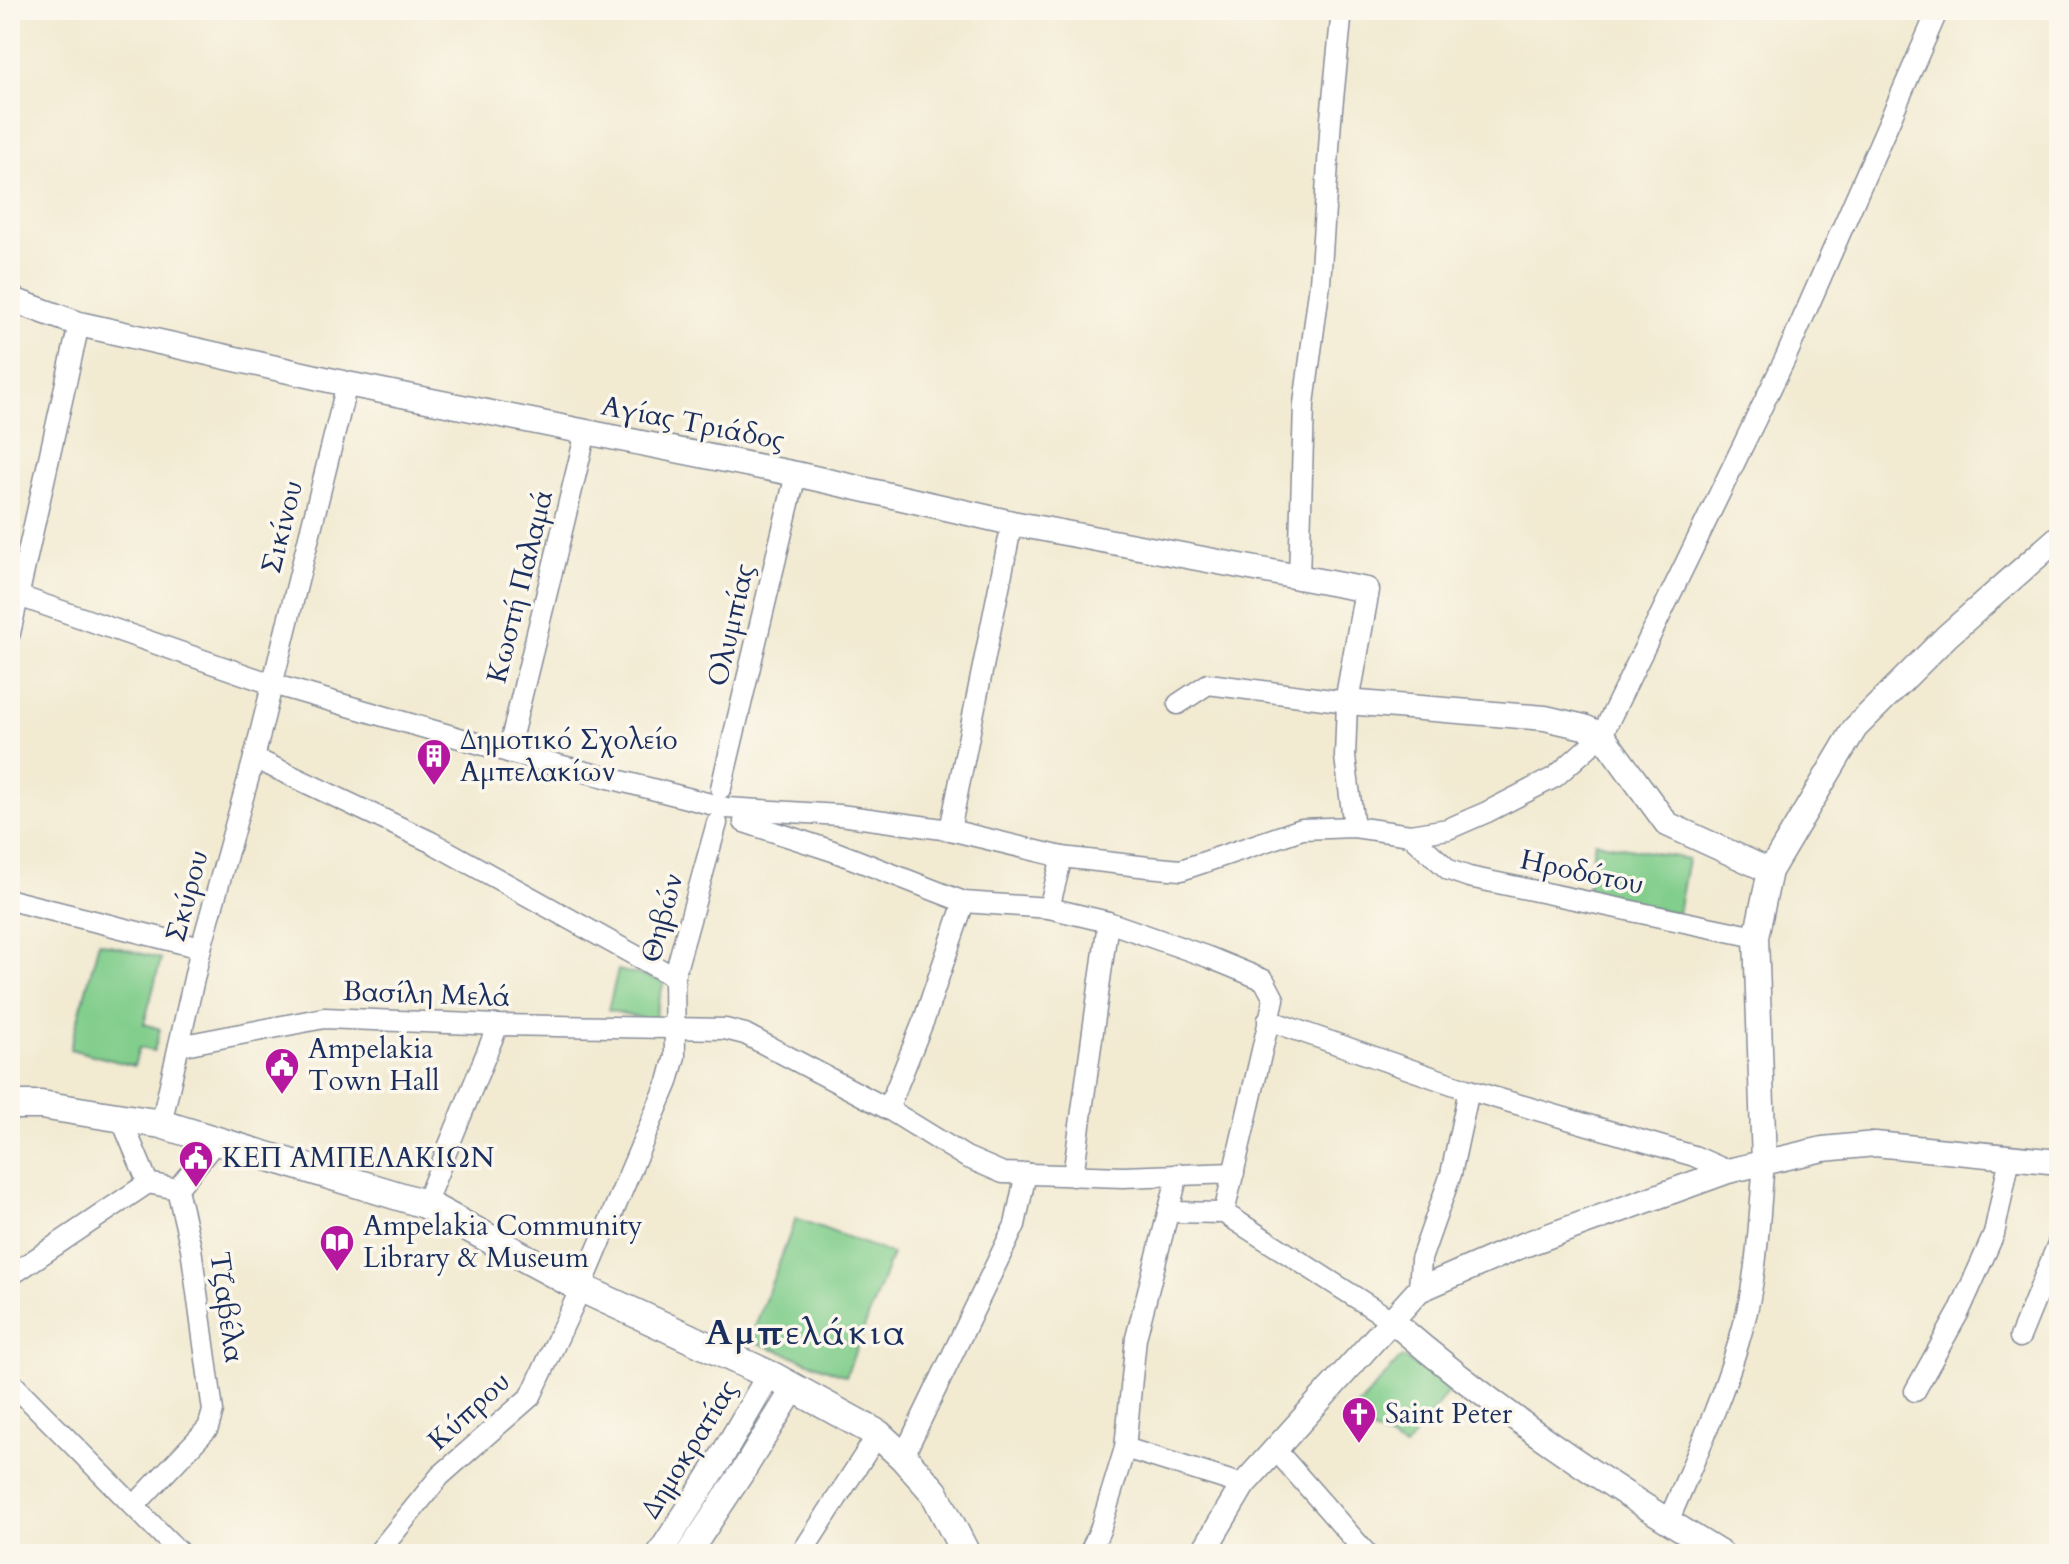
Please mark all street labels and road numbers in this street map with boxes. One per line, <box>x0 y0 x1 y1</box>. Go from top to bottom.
street label: Αγίας Τριάδος <box>598 387 788 459</box>
street label: Σικίνου <box>252 476 312 578</box>
street label: Κωστή Παλαμά <box>478 485 562 687</box>
street label: Ολυμπίας <box>698 560 764 690</box>
street label: Ηροδότου <box>1517 840 1647 904</box>
street label: Σκύρου <box>157 846 217 946</box>
street label: Θηβών <box>632 869 692 967</box>
street label: Βασίλη Μελά <box>342 972 512 1016</box>
street label: Τζαβέλα <box>200 1249 254 1365</box>
street label: Κύπρου <box>420 1363 518 1459</box>
street label: Δημοκρατίας <box>631 1373 747 1525</box>

